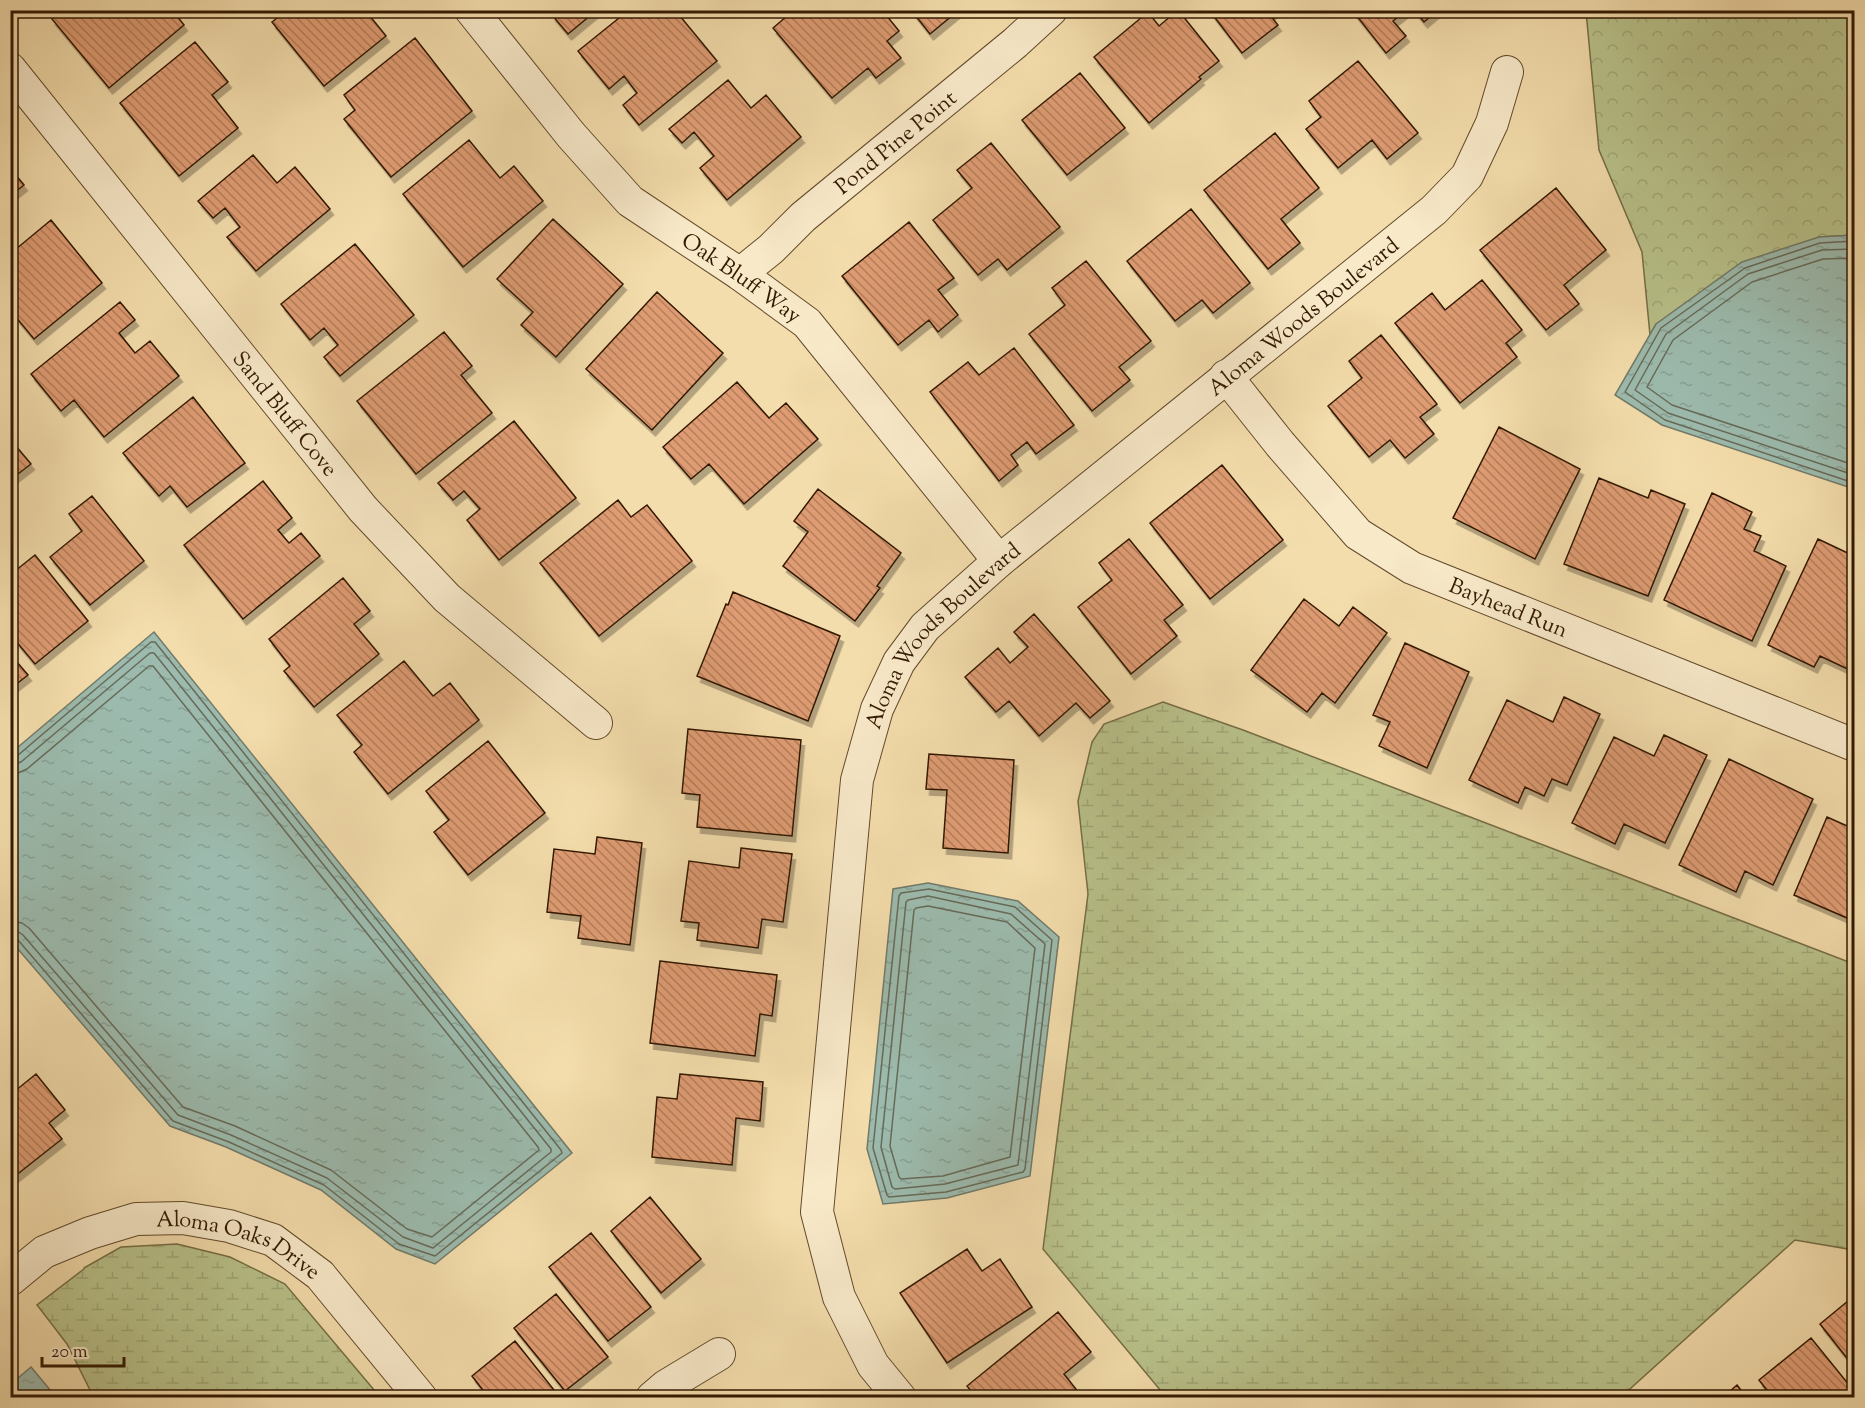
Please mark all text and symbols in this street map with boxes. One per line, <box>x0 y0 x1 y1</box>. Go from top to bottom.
street label: Pond Pine Point <box>829 84 965 204</box>
street label: Oak Bluff Way <box>674 226 807 333</box>
street label: Aloma Woods Boulevard <box>1202 231 1407 405</box>
street label: Sand Bluff Cove <box>223 345 344 485</box>
street label: Aloma Woods Boulevard <box>859 536 1029 733</box>
street label: Bayhead Run <box>1444 571 1572 648</box>
street label: Aloma Oaks Drive <box>156 1205 326 1289</box>
scale bar <box>42 1330 124 1368</box>
text: 20 m <box>51 1340 88 1366</box>

